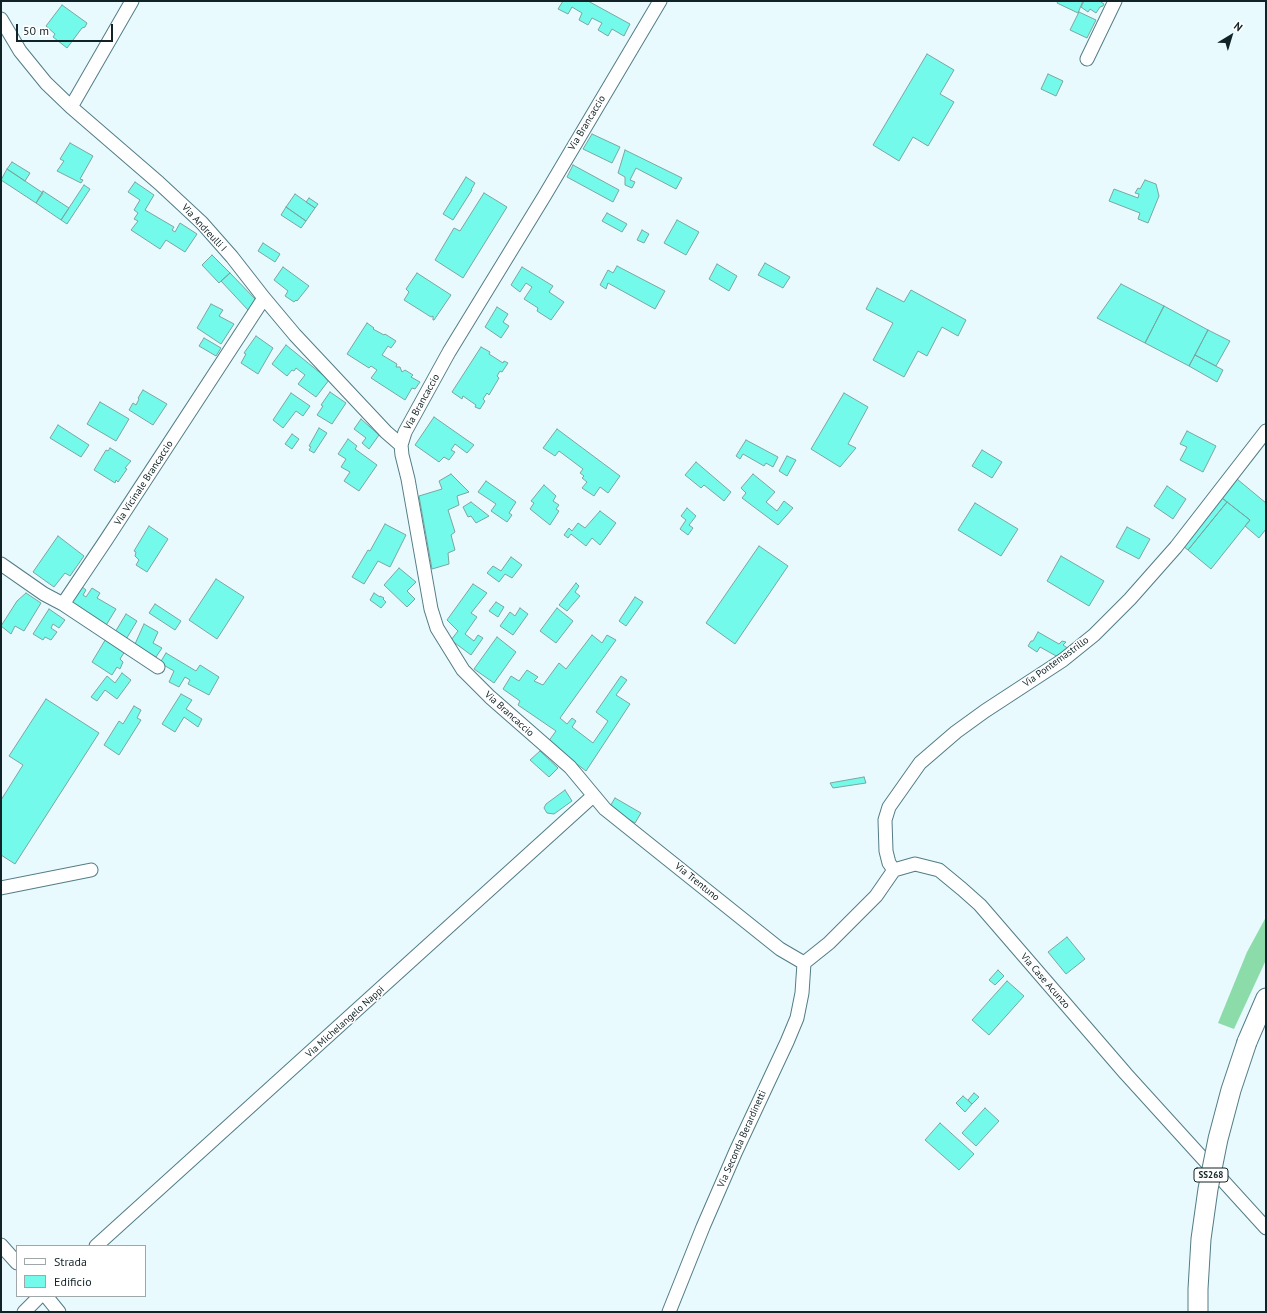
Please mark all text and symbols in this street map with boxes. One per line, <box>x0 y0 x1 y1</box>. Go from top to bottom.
scale bar <box>18 16 115 42</box>
north arrow <box>1211 16 1251 56</box>
text: N <box>1231 19 1246 34</box>
text: 50 m <box>23 23 49 38</box>
street label: Via Brancaccio <box>566 93 608 153</box>
street label: Via Andreulli I <box>179 202 229 254</box>
street label: Via Brancaccio <box>402 372 442 432</box>
street label: Via Vicinale Brancaccio <box>112 438 176 528</box>
street label: Via Pontemastrillo <box>1021 634 1091 690</box>
street label: Via Brancaccio <box>482 689 536 739</box>
street label: Via Trentuno <box>672 860 722 904</box>
street label: Via Case Acunzo <box>1018 951 1072 1011</box>
street label: Via Michelangelo Nappi <box>303 984 387 1060</box>
street label: Via Seconda Berardinetti <box>715 1089 769 1189</box>
road number: SS268 <box>1194 1168 1228 1182</box>
legend <box>16 1245 146 1297</box>
text: Strada <box>54 1254 87 1269</box>
text: Edificio <box>54 1274 92 1289</box>

